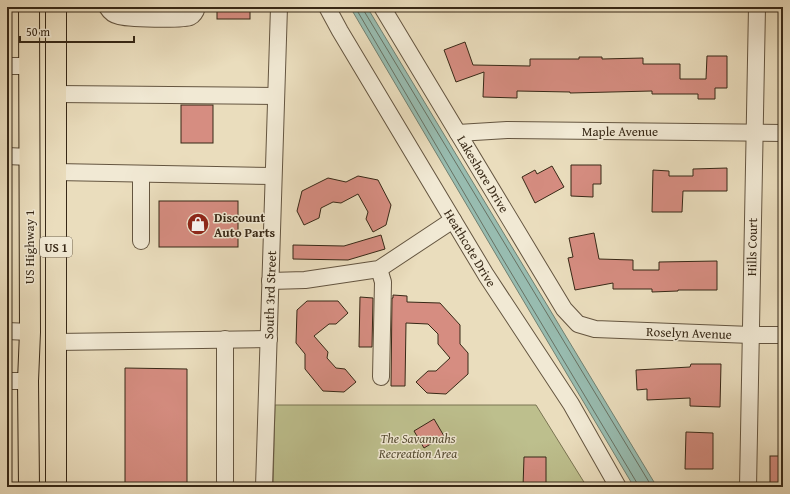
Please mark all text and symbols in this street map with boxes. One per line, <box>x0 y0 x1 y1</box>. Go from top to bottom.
scale bar <box>20 18 134 44</box>
text: 50 m <box>26 23 50 40</box>
street label: Maple Avenue <box>582 122 658 141</box>
street label: Lakeshore Drive <box>452 132 514 216</box>
street label: Heathcote Drive <box>439 205 501 291</box>
place label: Discount Auto Parts <box>214 208 276 242</box>
street label: US Highway 1 <box>20 210 39 284</box>
shop icon: Discount Auto Parts <box>185 211 211 237</box>
street label: Hills Court <box>742 217 762 276</box>
road number: US 1 <box>40 237 72 257</box>
street label: South 3rd Street <box>259 250 281 340</box>
street label: Roselyn Avenue <box>646 322 732 344</box>
park label: The Savannahs Recreation Area <box>378 429 457 463</box>

